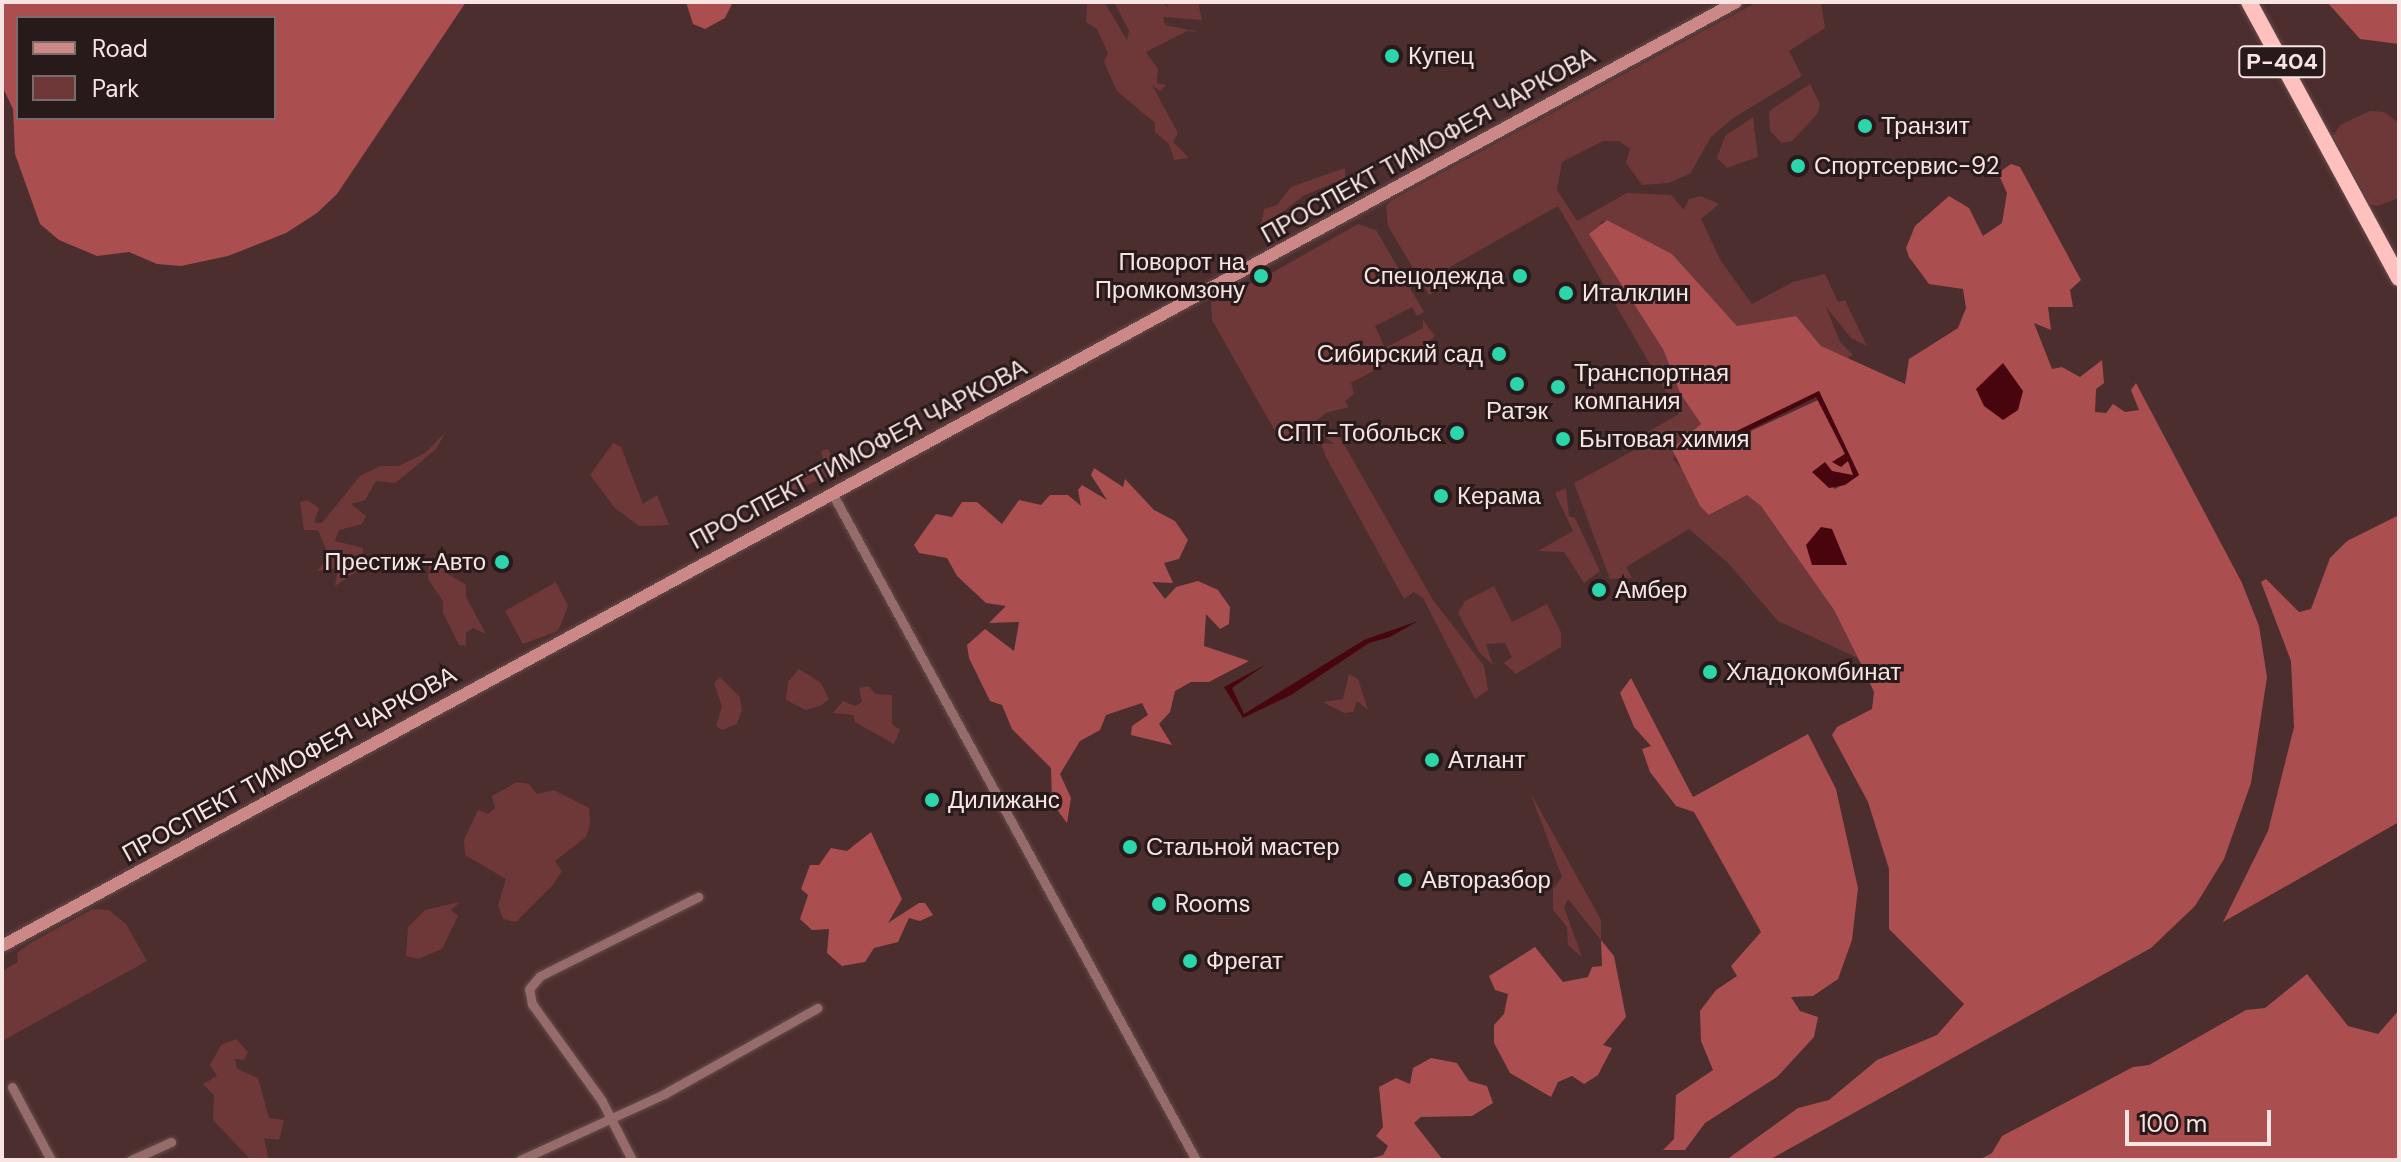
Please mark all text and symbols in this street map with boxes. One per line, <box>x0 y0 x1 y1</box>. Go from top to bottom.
legend <box>16 16 276 120</box>
text: Road <box>92 33 148 64</box>
street label: ПРОСПЕКТ ТИМОФЕЯ ЧАРКОВА <box>1256 41 1600 249</box>
place label: Купец <box>1408 42 1474 70</box>
road number: Р-404 <box>2238 44 2326 80</box>
marker: Купец <box>1383 47 1401 65</box>
text: Park <box>92 73 139 104</box>
place label: Транзит <box>1881 112 1970 140</box>
marker: Транзит <box>1856 117 1874 135</box>
place label: Спортсервис-92 <box>1814 152 2000 180</box>
marker: Спортсервис-92 <box>1789 157 1807 175</box>
place label: Поворот на Промкомзону <box>1095 248 1245 304</box>
place label: Спецодежда <box>1364 262 1504 290</box>
marker: Поворот на Промкомзону <box>1252 267 1270 285</box>
marker: Спецодежда <box>1511 267 1529 285</box>
place label: Италклин <box>1582 279 1689 307</box>
marker: Италклин <box>1557 284 1575 302</box>
place label: Сибирский сад <box>1317 340 1483 368</box>
marker: Сибирский сад <box>1490 345 1508 363</box>
street label: ПРОСПЕКТ ТИМОФЕЯ ЧАРКОВА <box>685 353 1031 555</box>
place label: Транспортная компания <box>1574 359 1729 415</box>
marker: Ратэк <box>1508 375 1526 393</box>
marker: Транспортная компания <box>1549 378 1567 396</box>
place label: Ратэк <box>1486 397 1548 425</box>
place label: СПТ-Тобольск <box>1277 419 1441 447</box>
marker: СПТ-Тобольск <box>1448 424 1466 442</box>
place label: Бытовая химия <box>1579 425 1750 453</box>
marker: Бытовая химия <box>1554 430 1572 448</box>
place label: Керама <box>1457 482 1541 510</box>
marker: Керама <box>1432 487 1450 505</box>
place label: Престиж-Авто <box>324 548 486 576</box>
marker: Престиж-Авто <box>493 553 511 571</box>
place label: Амбер <box>1615 576 1687 604</box>
marker: Амбер <box>1590 581 1608 599</box>
place label: Хладокомбинат <box>1726 658 1901 686</box>
street label: ПРОСПЕКТ ТИМОФЕЯ ЧАРКОВА <box>117 660 461 868</box>
marker: Хладокомбинат <box>1701 663 1719 681</box>
place label: Атлант <box>1448 746 1526 774</box>
marker: Атлант <box>1423 751 1441 769</box>
place label: Дилижанс <box>948 786 1060 814</box>
marker: Дилижанс <box>923 791 941 809</box>
place label: Стальной мастер <box>1146 833 1340 861</box>
marker: Стальной мастер <box>1121 838 1139 856</box>
place label: Авторазбор <box>1421 866 1551 894</box>
marker: Авторазбор <box>1396 871 1414 889</box>
place label: Rooms <box>1175 890 1250 918</box>
marker: Rooms <box>1150 895 1168 913</box>
place label: Фрегат <box>1206 947 1283 975</box>
marker: Фрегат <box>1181 952 1199 970</box>
scale bar <box>2129 1094 2275 1144</box>
text: 100 m <box>2139 1108 2207 1139</box>

